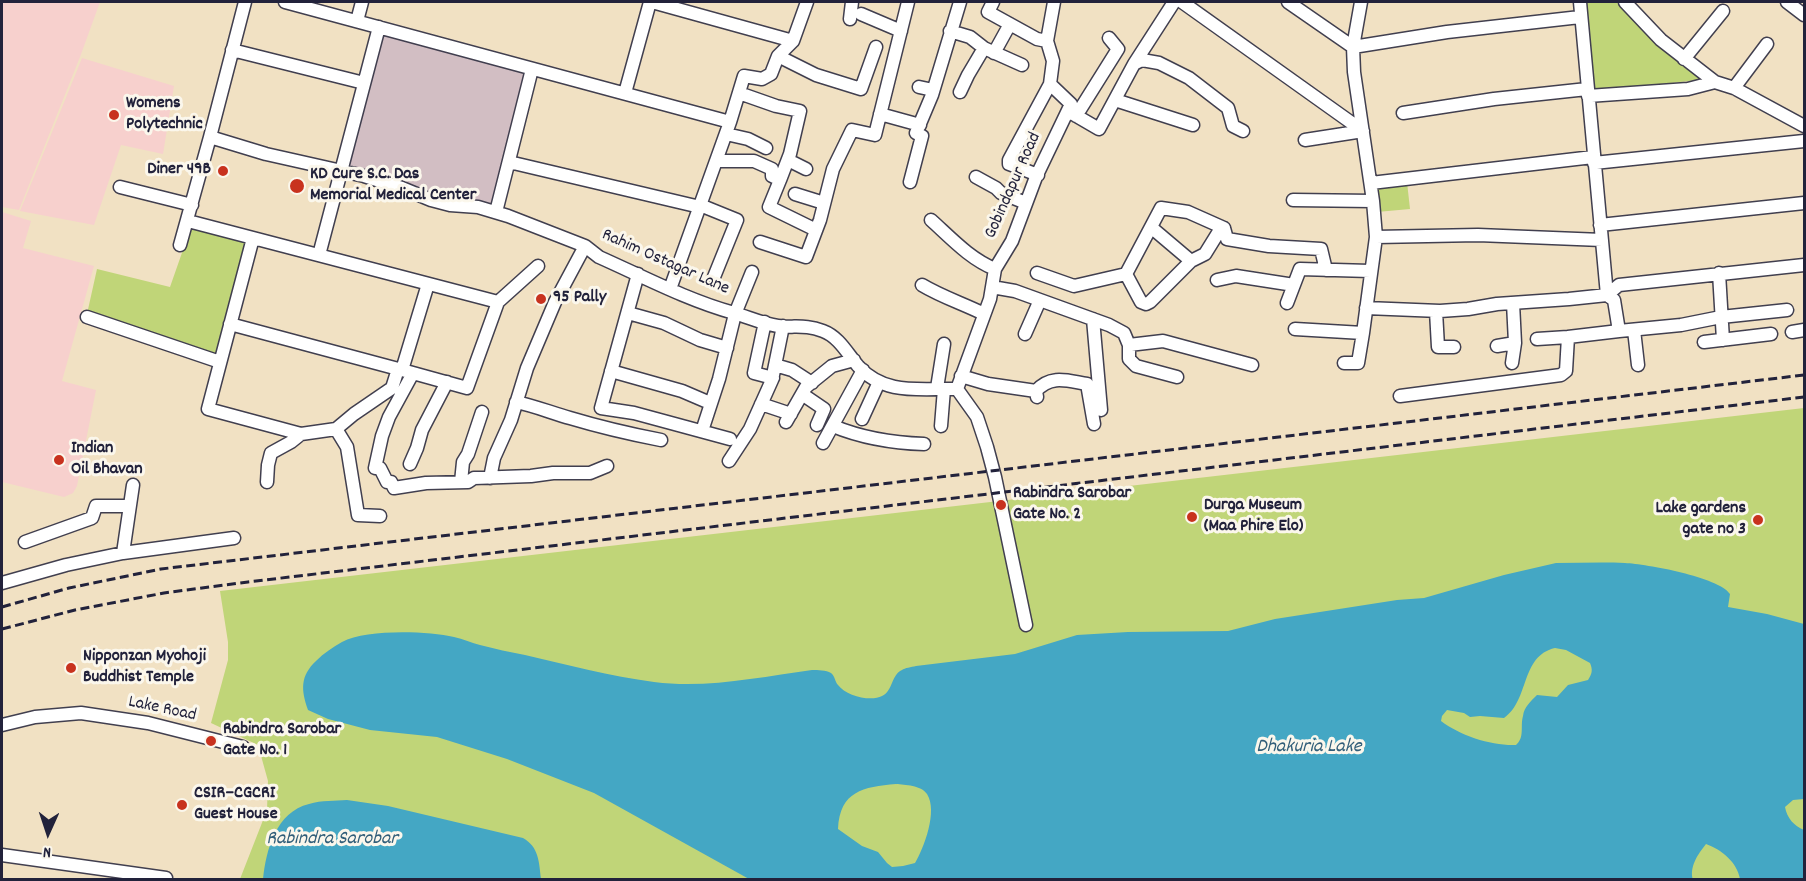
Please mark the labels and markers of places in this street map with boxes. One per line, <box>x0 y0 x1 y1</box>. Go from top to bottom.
place label: Womens Polytechnic <box>126 94 203 136</box>
marker: Womens Polytechnic <box>107 108 121 122</box>
place label: Diner 49B <box>147 160 211 182</box>
marker: Diner 49B <box>216 164 230 178</box>
place label: KD Cure S.C. Das Memorial Medical Center <box>310 165 476 207</box>
marker: KD Cure S.C. Das Memorial Medical Center <box>288 177 306 195</box>
place label: 95 Pally <box>553 288 606 310</box>
marker: 95 Pally <box>534 292 548 306</box>
place label: Indian Oil Bhavan <box>71 439 143 482</box>
marker: Indian Oil Bhavan <box>52 453 66 467</box>
place label: Rabindra Sarobar Gate No. 2 <box>1013 484 1131 526</box>
place label: Durga Museum (Maa Phire Elo) <box>1204 496 1303 538</box>
marker: Rabindra Sarobar Gate No. 2 <box>994 498 1008 512</box>
place label: Lake gardens gate no 3 <box>1656 499 1746 542</box>
marker: Durga Museum (Maa Phire Elo) <box>1185 510 1199 524</box>
marker: Lake gardens gate no 3 <box>1751 513 1765 527</box>
place label: Nipponzan Myohoji Buddhist Temple <box>83 647 206 690</box>
marker: Nipponzan Myohoji Buddhist Temple <box>64 661 78 675</box>
place label: Rabindra Sarobar Gate No. 1 <box>223 720 341 762</box>
marker: Rabindra Sarobar Gate No. 1 <box>204 734 218 748</box>
place label: CSIR–CGCRI Guest House <box>194 784 278 826</box>
marker: CSIR–CGCRI Guest House <box>175 798 189 812</box>

